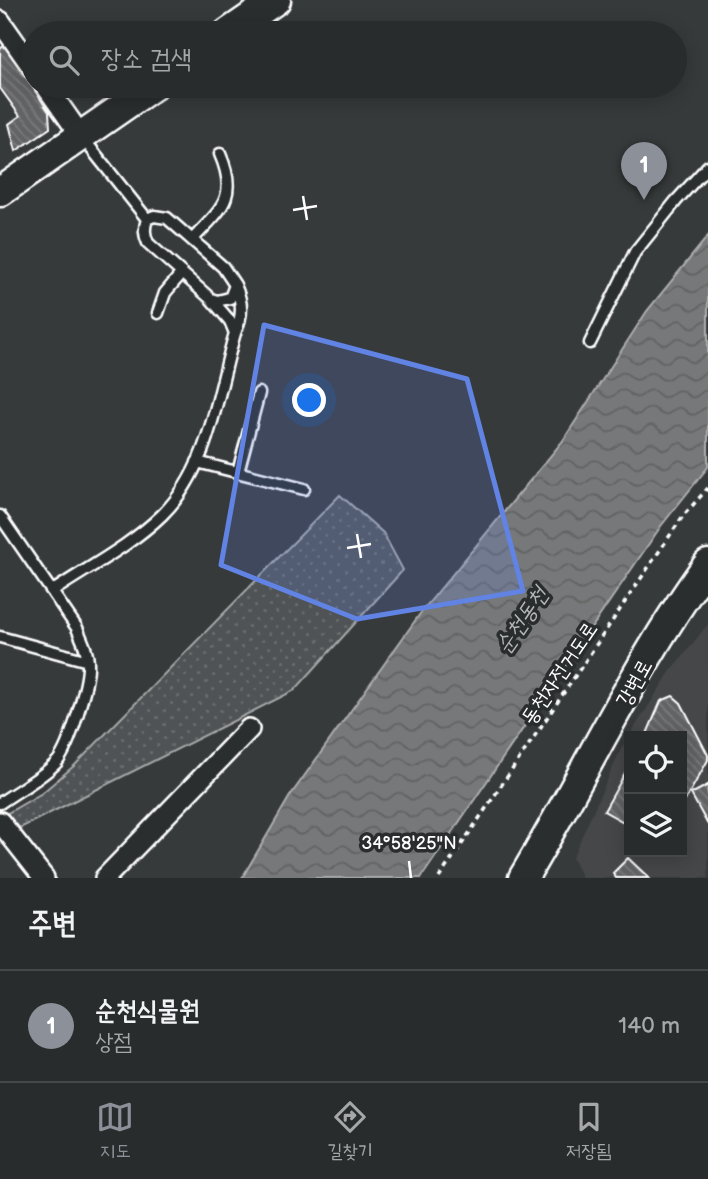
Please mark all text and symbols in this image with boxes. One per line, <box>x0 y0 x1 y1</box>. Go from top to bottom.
search box <box>21 21 687 98</box>
icon: search <box>45 41 83 79</box>
text: 장소 검색 <box>101 44 192 75</box>
pin: 1 <box>621 142 667 200</box>
your location <box>292 383 326 417</box>
water label: 순천동천 <box>490 580 556 659</box>
street label: 동천자전거도로 <box>516 617 603 729</box>
street label: 강변로 <box>611 655 658 711</box>
map controls <box>624 731 687 857</box>
button: locate <box>624 731 687 794</box>
button: layers <box>624 794 687 857</box>
text: 34°58'25"N <box>361 833 457 854</box>
text: 주변 <box>28 906 76 942</box>
text: 순천식물원 <box>95 996 200 1027</box>
text: 1 <box>46 1012 56 1040</box>
text: 140 m <box>618 1012 680 1040</box>
text: 상점 <box>95 1028 132 1056</box>
tab: 지도 <box>96 1098 134 1164</box>
tab: 길찾기 <box>327 1098 373 1164</box>
tab: 저장됨 <box>566 1098 612 1164</box>

